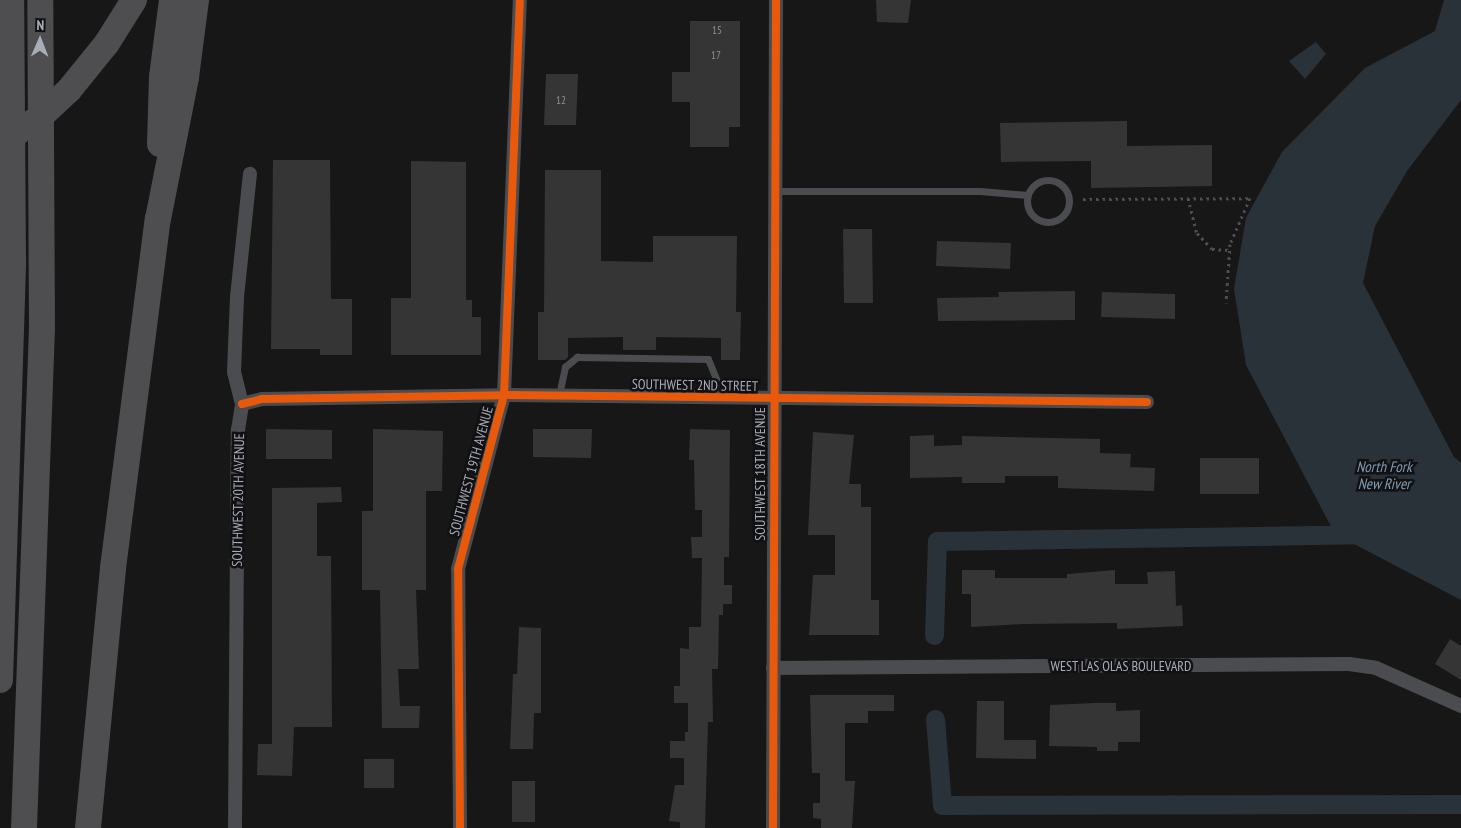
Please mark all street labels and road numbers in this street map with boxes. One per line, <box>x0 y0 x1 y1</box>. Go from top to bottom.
street label: SOUTHWEST 2ND STREET <box>631 375 759 395</box>
street label: SOUTHWEST 19TH AVENUE <box>446 404 496 538</box>
street label: SOUTHWEST 18TH AVENUE <box>752 407 768 541</box>
street label: SOUTHWEST 20TH AVENUE <box>228 433 248 567</box>
street label: WEST LAS OLAS BOULEVARD <box>1050 658 1192 674</box>

